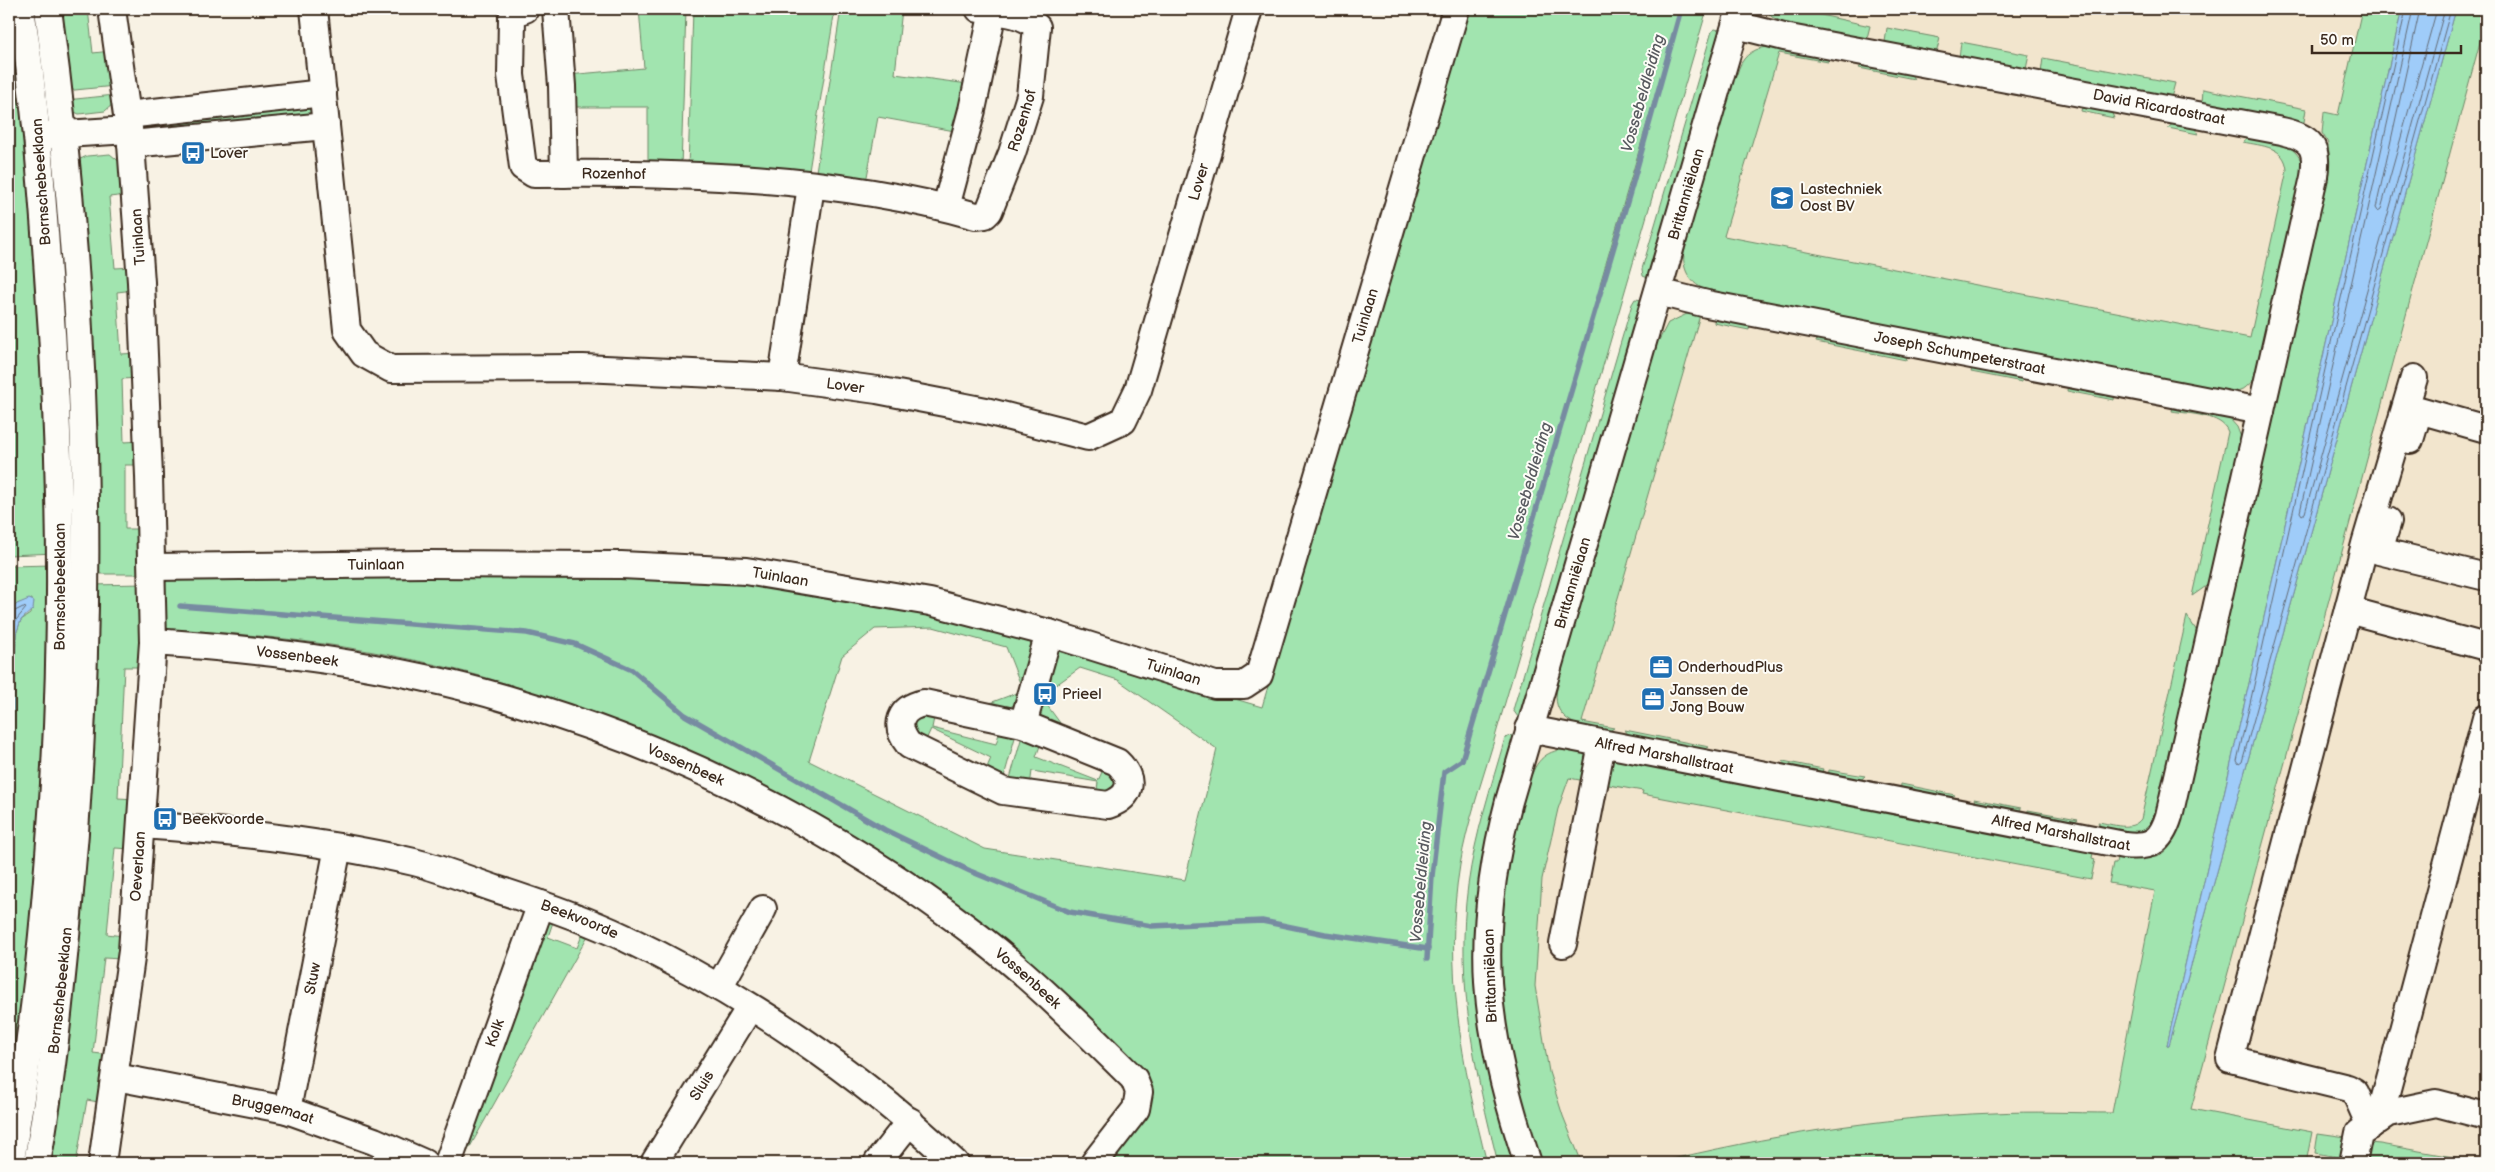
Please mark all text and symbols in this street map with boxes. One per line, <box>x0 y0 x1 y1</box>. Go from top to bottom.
scale bar <box>2312 22 2461 54</box>
text: 50 m <box>2320 31 2354 50</box>
water label: Vossebeldleiding <box>1618 32 1669 155</box>
street label: David Ricardostraat <box>2091 85 2227 130</box>
street label: Rozenhof <box>1004 88 1041 154</box>
street label: Bornschebeeklaan <box>28 118 55 246</box>
bus stop icon: Lover <box>180 140 206 166</box>
place label: Lover <box>210 144 249 163</box>
street label: Brittanniëlaan <box>1664 146 1709 242</box>
street label: Lover <box>1185 161 1214 203</box>
street label: Rozenhof <box>581 165 647 184</box>
place label: Lastechniek Oost BV <box>1800 180 1882 216</box>
school or university icon: Lastechniek Oost BV <box>1769 185 1795 211</box>
street label: Tuinlaan <box>127 208 150 266</box>
street label: Tuinlaan <box>1348 286 1383 346</box>
street label: Joseph Schumpeterstraat <box>1873 327 2047 379</box>
street label: Lover <box>825 374 866 398</box>
water label: Vossebeldleiding <box>1505 420 1556 543</box>
street label: Bornschebeeklaan <box>50 523 70 651</box>
street label: Brittanniëlaan <box>1551 535 1595 631</box>
street label: Tuinlaan <box>347 555 405 575</box>
street label: Tuinlaan <box>751 563 810 591</box>
street label: Vossenbeek <box>255 642 340 672</box>
office icon: OnderhoudPlus <box>1648 654 1674 680</box>
street label: Tuinlaan <box>1143 655 1203 690</box>
place label: OnderhoudPlus <box>1678 658 1784 677</box>
bus stop icon: Prieel <box>1032 681 1058 707</box>
place label: Janssen de Jong Bouw <box>1670 681 1748 717</box>
place label: Prieel <box>1062 685 1102 704</box>
office icon: Janssen de Jong Bouw <box>1640 686 1666 712</box>
street label: Alfred Marshallstraat <box>1594 733 1735 779</box>
street label: Vossenbeek <box>644 740 728 791</box>
bus stop icon: Beekvoorde <box>152 806 178 832</box>
place label: Beekvoorde <box>182 810 264 829</box>
street label: Alfred Marshallstraat <box>1990 810 2131 856</box>
water label: Vossebeldleiding <box>1407 821 1436 944</box>
street label: Oeverlaan <box>126 831 150 902</box>
street label: Beekvoorde <box>538 896 622 944</box>
street label: Bornschebeeklaan <box>44 926 77 1055</box>
street label: Brittanniëlaan <box>1479 928 1502 1024</box>
street label: Vossenbeek <box>991 944 1066 1014</box>
street label: Stuw <box>301 961 325 996</box>
street label: Kolk <box>481 1016 509 1050</box>
street label: Sluis <box>686 1067 719 1104</box>
street label: Bruggemaat <box>230 1090 317 1129</box>

